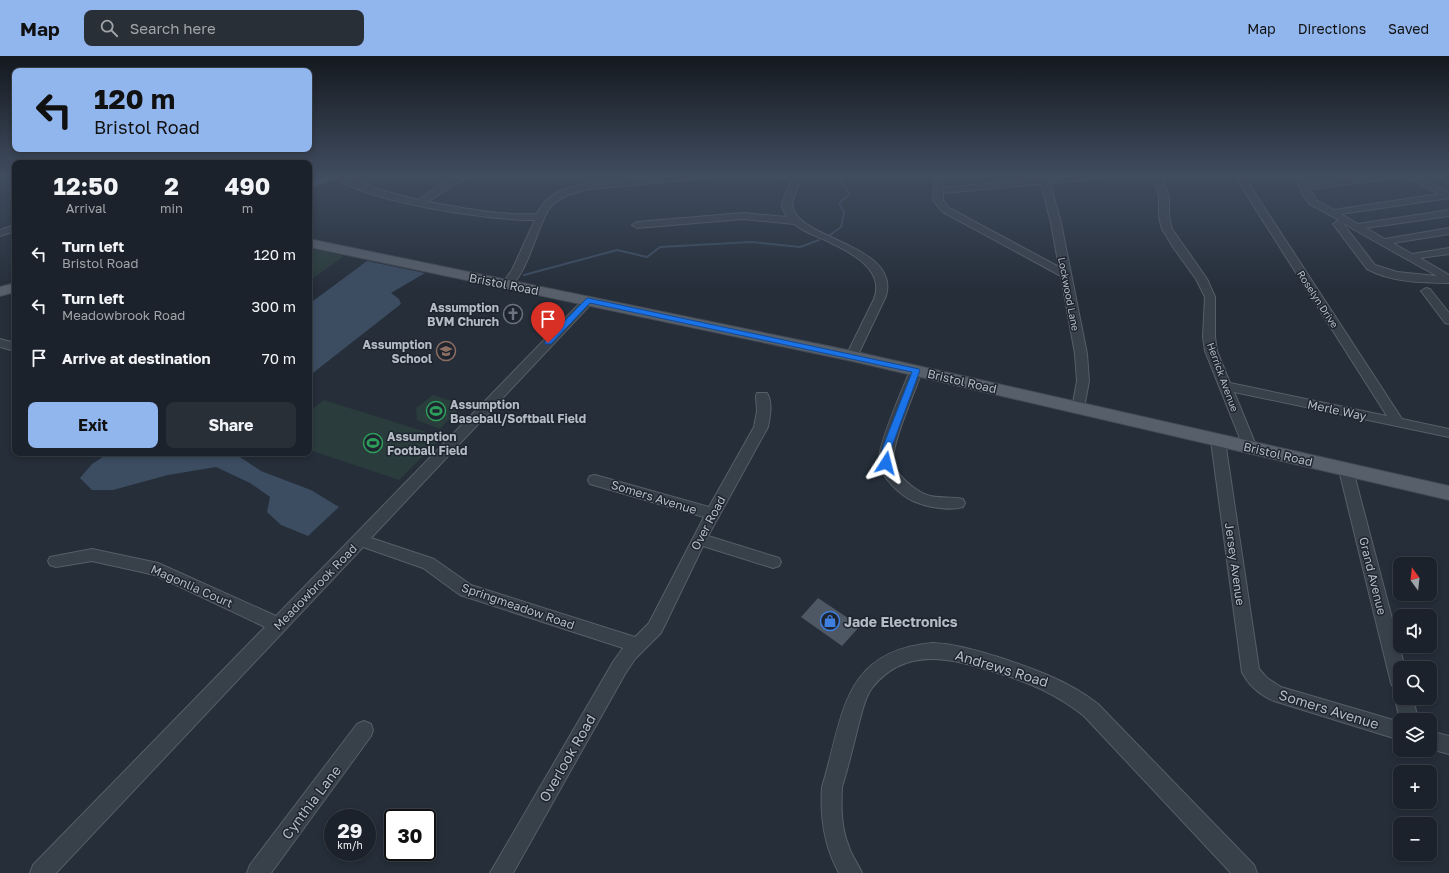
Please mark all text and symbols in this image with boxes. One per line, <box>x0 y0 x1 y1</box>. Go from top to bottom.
search box <box>84 10 364 46</box>
text: Map <box>20 17 60 40</box>
icon: search <box>98 17 120 39</box>
text: Search here <box>130 19 216 37</box>
text: Map <box>1247 20 1276 37</box>
text: Directions <box>1298 20 1366 37</box>
text: Saved <box>1388 20 1429 37</box>
text: 120 m <box>94 82 175 115</box>
icon: left <box>28 84 80 136</box>
text: Bristol Road <box>94 116 200 138</box>
text: 12:50 <box>54 171 118 200</box>
text: 2 <box>164 171 179 200</box>
text: 490 <box>225 171 270 200</box>
text: Arrival <box>66 200 106 216</box>
text: min <box>160 200 183 216</box>
text: m <box>242 200 253 216</box>
text: Turn left <box>62 237 124 255</box>
icon: left <box>28 243 50 265</box>
text: 120 m <box>254 245 296 263</box>
text: Bristol Road <box>62 255 138 271</box>
street label: Lockwood Lane <box>1056 256 1082 332</box>
street label: Roselyn Drive <box>1295 268 1341 330</box>
street label: Bristol Road <box>468 270 540 298</box>
text: Turn left <box>62 289 124 307</box>
icon: left <box>28 295 50 317</box>
text: 300 m <box>252 297 296 315</box>
place label: Assumption BVM Church <box>427 300 499 329</box>
pin <box>531 302 565 343</box>
church icon: Assumption BVM Church <box>502 303 524 325</box>
text: Meadowbrook Road <box>62 307 185 323</box>
icon: arrive <box>537 308 559 330</box>
place label: Assumption School <box>363 337 432 366</box>
school or university icon: Assumption School <box>435 340 457 362</box>
street label: Herrick Avenue <box>1205 341 1241 413</box>
icon: arrive <box>28 347 50 369</box>
text: Arrive at destination <box>62 349 211 367</box>
text: 70 m <box>262 349 296 367</box>
street label: Bristol Road <box>926 366 998 396</box>
street label: Merle Way <box>1306 396 1368 424</box>
place label: Assumption Baseball/Softball Field <box>450 397 586 426</box>
sports icon: Assumption Baseball/Softball Field <box>425 400 447 422</box>
button: Exit <box>28 402 158 448</box>
button: Share <box>166 402 296 448</box>
place label: Assumption Football Field <box>387 429 467 458</box>
sports icon: Assumption Football Field <box>362 432 384 454</box>
street label: Bristol Road <box>1242 439 1314 469</box>
position arrow <box>865 442 907 484</box>
street label: Somers Avenue <box>609 477 699 517</box>
street label: Over Road <box>687 493 729 553</box>
street label: Jersey Avenue <box>1222 522 1248 606</box>
street label: Grand Avenue <box>1356 535 1390 617</box>
street label: Meadowbrook Road <box>270 541 360 633</box>
north arrow <box>1393 557 1437 601</box>
map controls <box>1393 557 1437 861</box>
street label: Magonlia Court <box>149 561 236 611</box>
street label: Springmeadow Road <box>459 580 577 632</box>
button: sound <box>1393 609 1437 653</box>
shop icon: Jade Electronics <box>819 610 841 632</box>
place label: Jade Electronics <box>844 613 958 630</box>
street label: Andrews Road <box>953 646 1051 690</box>
button: search <box>1393 661 1437 705</box>
street label: Somers Avenue <box>1277 686 1381 732</box>
street label: Overlook Road <box>535 711 599 805</box>
button: layers <box>1393 713 1437 757</box>
street label: Cynthia Lane <box>278 762 344 842</box>
button: + <box>1393 765 1437 809</box>
speed limit sign: 30 <box>384 809 436 861</box>
button: − <box>1393 817 1437 861</box>
text: 29 <box>338 818 362 842</box>
text: km/h <box>337 839 363 851</box>

